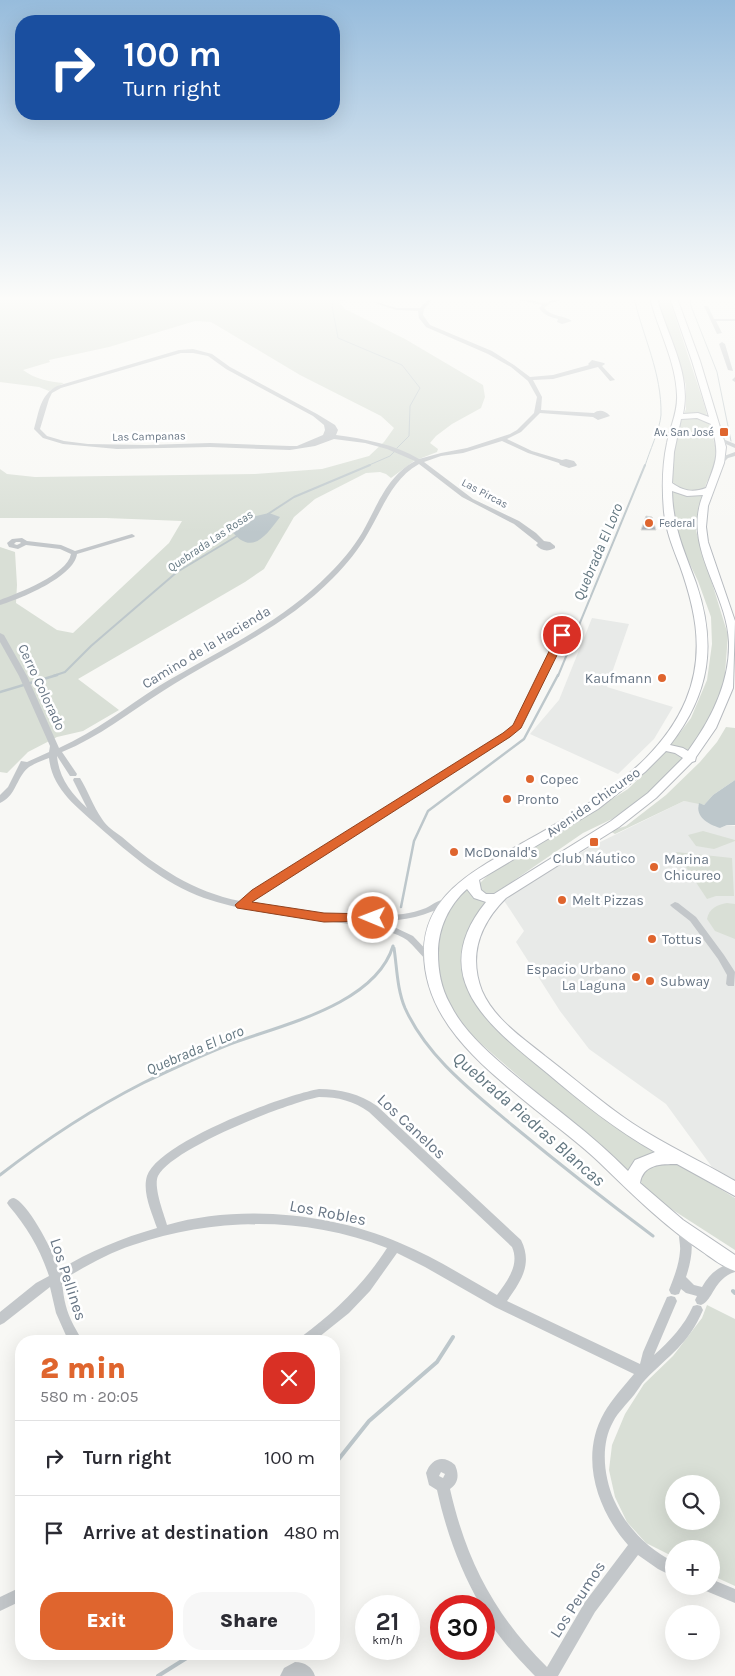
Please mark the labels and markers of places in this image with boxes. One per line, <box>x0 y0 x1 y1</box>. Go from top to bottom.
place label: Av. San José <box>654 426 714 439</box>
marker: Av. San José <box>718 426 730 438</box>
marker: Federal <box>643 517 655 529</box>
place label: Federal <box>659 517 695 530</box>
pin <box>541 614 583 656</box>
place label: Kaufmann <box>585 670 652 687</box>
marker: Kaufmann <box>656 672 668 684</box>
place label: Copec <box>540 771 579 788</box>
marker: Copec <box>524 773 536 785</box>
place label: Pronto <box>517 791 559 808</box>
marker: Pronto <box>501 793 513 805</box>
marker: Club Náutico <box>588 836 600 848</box>
place label: McDonald's <box>464 844 538 861</box>
marker: McDonald's <box>448 846 460 858</box>
place label: Club Náutico <box>553 850 635 867</box>
place label: Marina Chicureo <box>664 851 721 884</box>
marker: Marina Chicureo <box>648 861 660 873</box>
place label: Melt Pizzas <box>572 892 644 909</box>
marker: Melt Pizzas <box>556 894 568 906</box>
place label: Tottus <box>662 931 702 948</box>
marker: Tottus <box>646 933 658 945</box>
place label: Espacio Urbano La Laguna <box>526 961 626 994</box>
marker: Espacio Urbano La Laguna <box>630 971 642 983</box>
place label: Subway <box>660 973 710 990</box>
marker: Subway <box>644 975 656 987</box>

